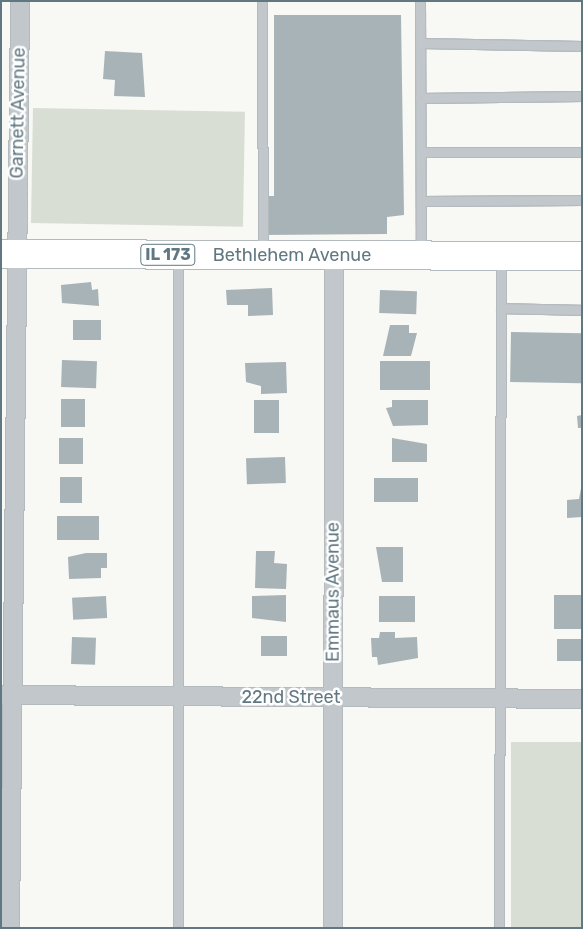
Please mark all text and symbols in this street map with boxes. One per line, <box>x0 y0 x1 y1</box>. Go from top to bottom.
street label: Garnett Avenue <box>6 47 30 179</box>
road number: IL 173 <box>139 242 197 268</box>
street label: Bethlehem Avenue <box>213 244 371 266</box>
street label: Emmaus Avenue <box>322 522 344 662</box>
street label: 22nd Street <box>241 686 341 708</box>

